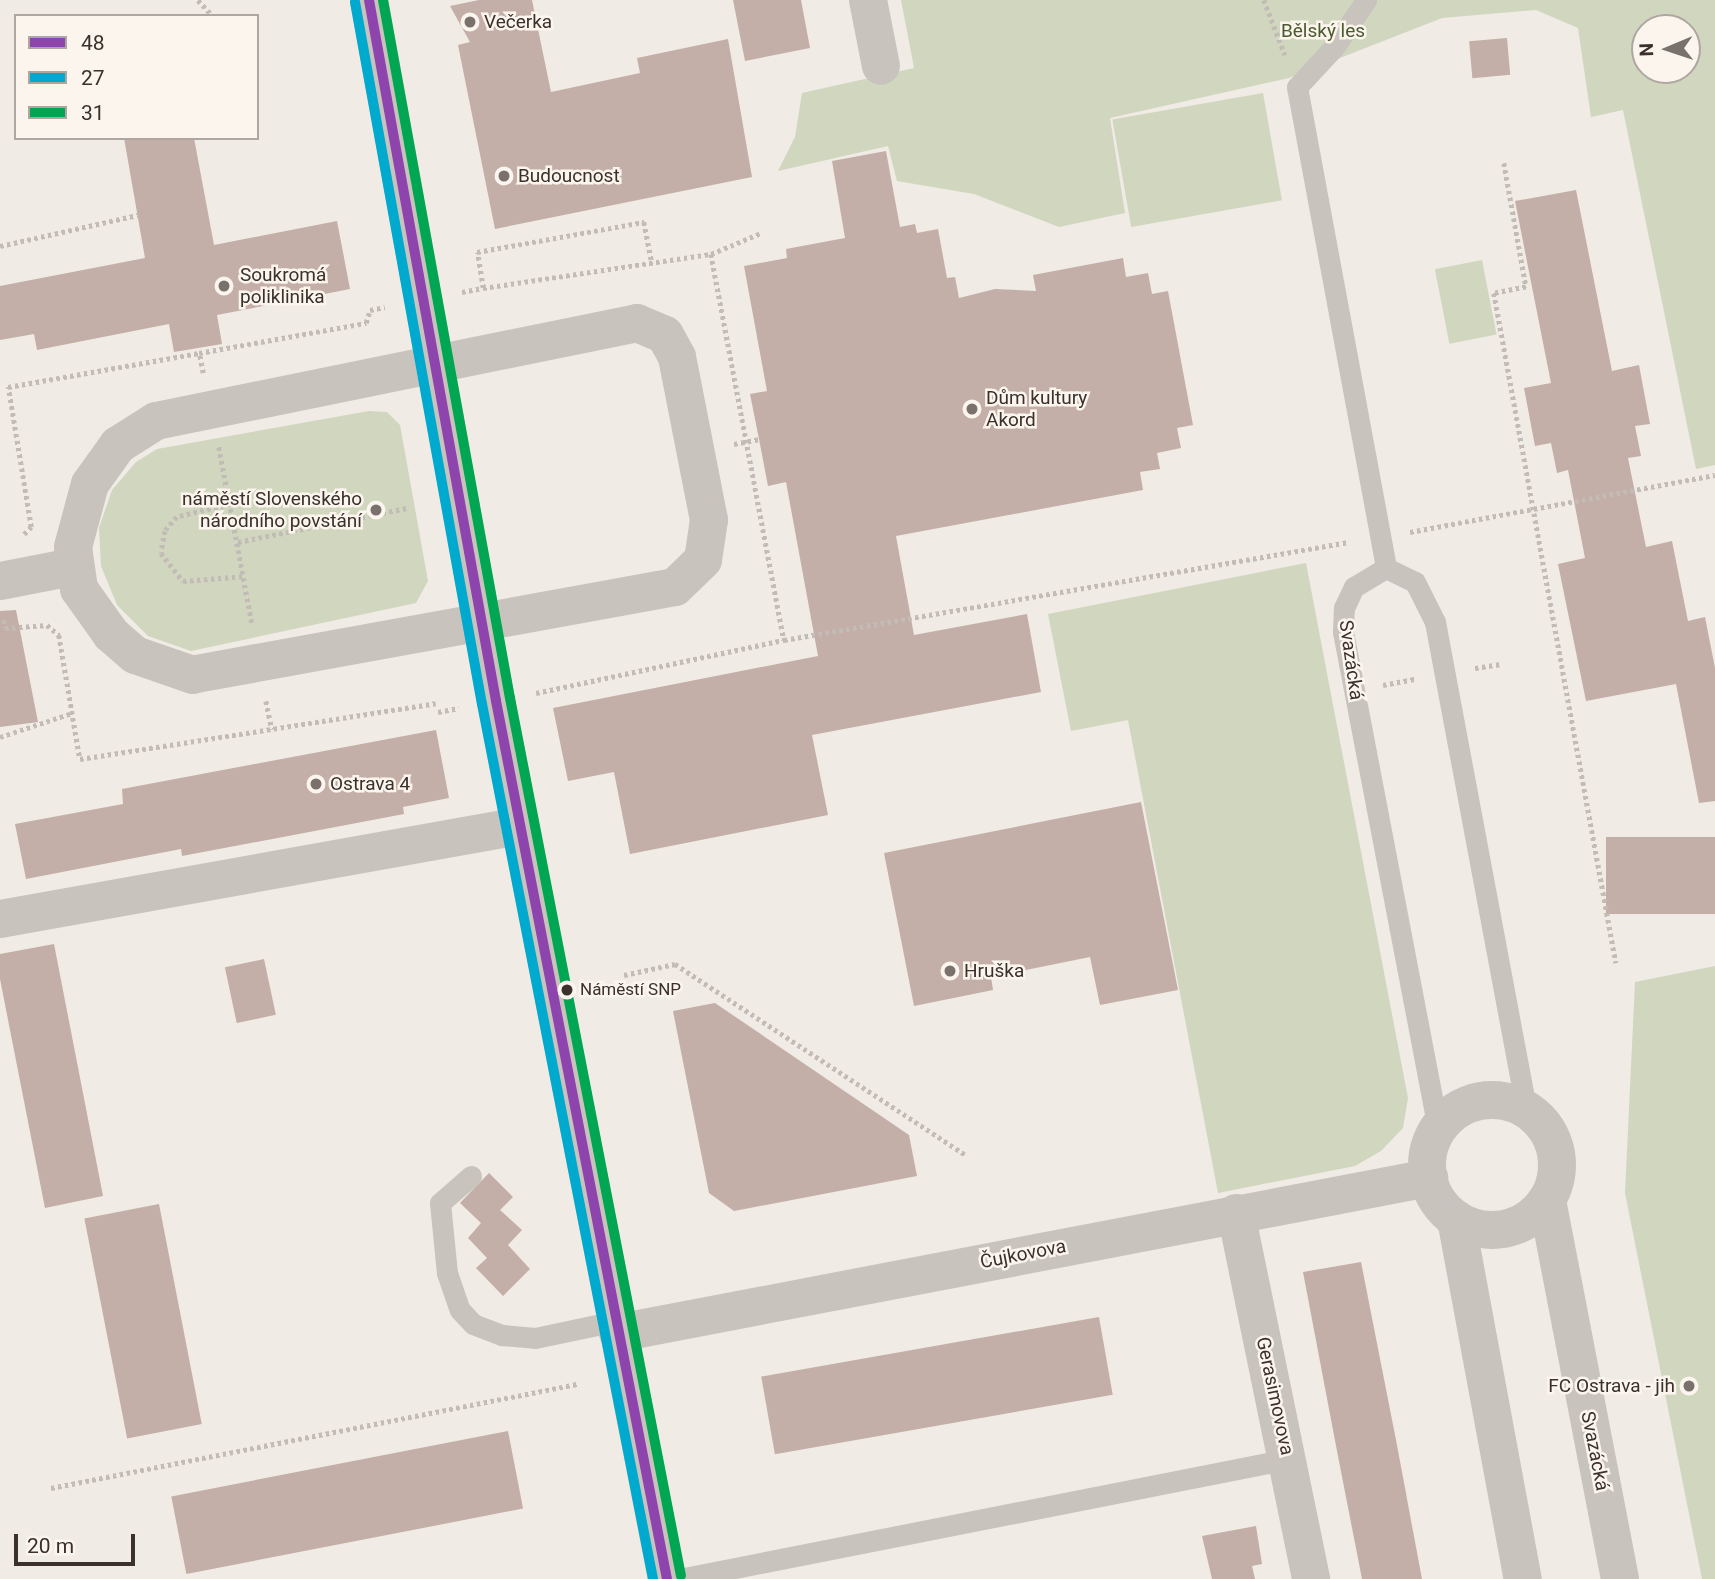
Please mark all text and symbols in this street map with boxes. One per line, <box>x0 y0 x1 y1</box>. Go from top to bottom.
place label: Večerka <box>484 11 552 33</box>
legend <box>14 14 259 140</box>
marker: Večerka <box>462 14 478 30</box>
north arrow <box>1631 14 1701 84</box>
park label: Bělský les <box>1281 20 1365 42</box>
text: 48 <box>81 31 105 55</box>
text: N <box>1635 43 1658 57</box>
text: 27 <box>81 66 105 90</box>
text: 31 <box>81 101 105 125</box>
place label: Budoucnost <box>518 165 620 187</box>
marker: Budoucnost <box>496 168 512 184</box>
place label: Soukromá poliklinika <box>240 264 326 308</box>
marker: Soukromá poliklinika <box>214 276 234 296</box>
place label: Dům kultury Akord <box>986 387 1087 431</box>
marker: Dům kultury Akord <box>964 401 980 417</box>
place label: náměstí Slovenského národního povstání <box>182 488 362 532</box>
marker: náměstí Slovenského národního povstání <box>368 502 384 518</box>
street label: Svazácká <box>1334 619 1368 701</box>
place label: Ostrava 4 <box>330 773 410 795</box>
marker: Ostrava 4 <box>308 776 324 792</box>
place label: Hruška <box>964 960 1024 982</box>
marker: Hruška <box>942 963 958 979</box>
place label: Náměstí SNP <box>580 980 681 1000</box>
marker: Náměstí SNP <box>560 983 574 997</box>
street label: Čujkovova <box>978 1235 1068 1273</box>
street label: Gerasimovova <box>1251 1335 1299 1457</box>
place label: FC Ostrava - jih <box>1548 1375 1675 1397</box>
marker: FC Ostrava - jih <box>1681 1378 1697 1394</box>
street label: Svazácká <box>1576 1409 1614 1493</box>
scale bar <box>18 1520 138 1564</box>
text: 20 m <box>27 1534 74 1558</box>

